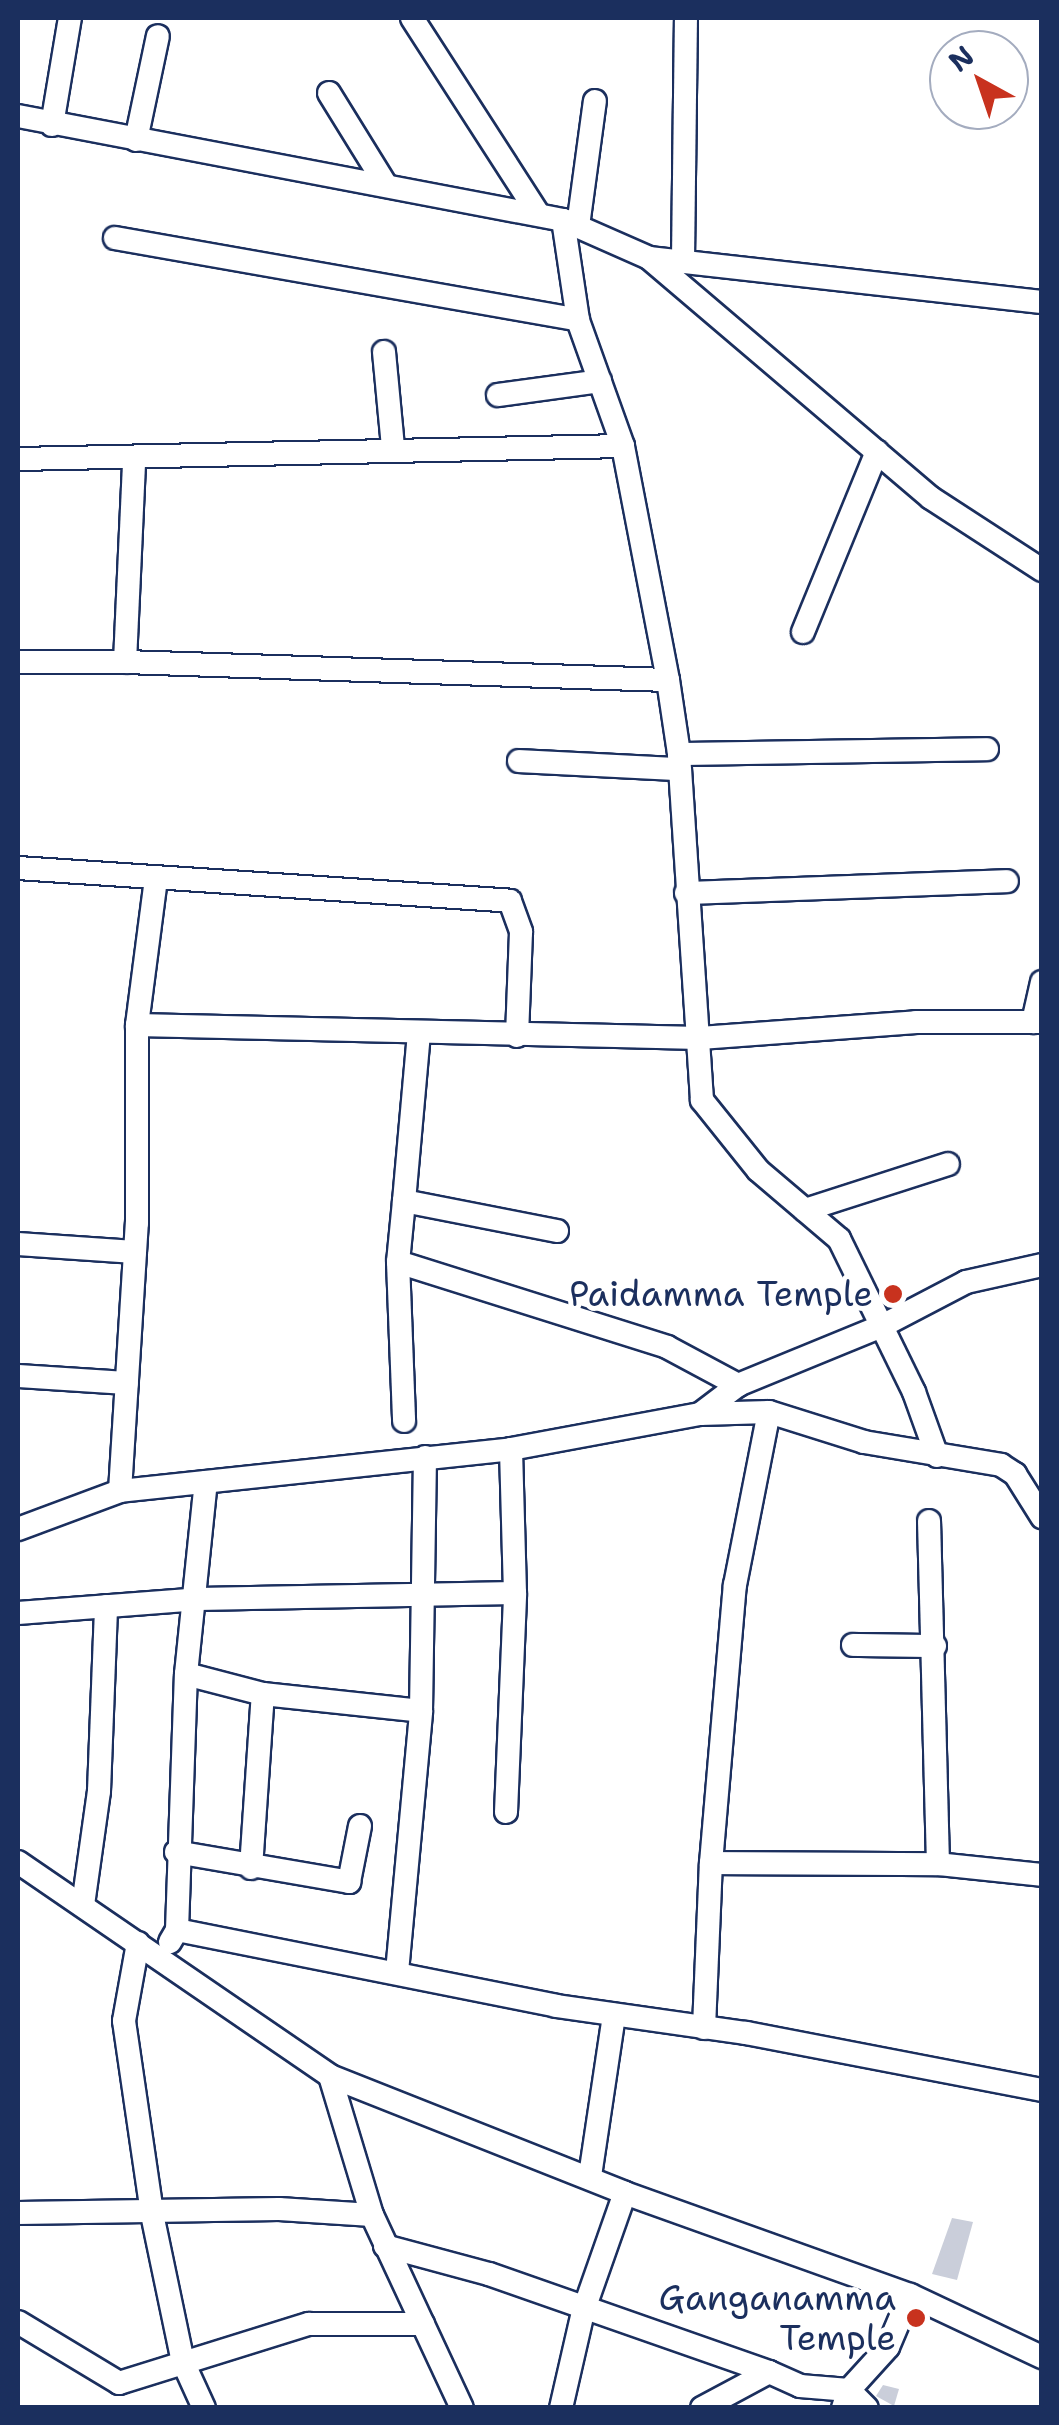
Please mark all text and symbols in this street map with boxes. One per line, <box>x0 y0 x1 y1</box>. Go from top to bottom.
north arrow <box>929 30 1029 130</box>
text: N <box>940 37 982 80</box>
place label: Paidamma Temple <box>569 1273 873 1315</box>
marker: Paidamma Temple <box>882 1283 904 1305</box>
place label: Ganganamma Temple <box>659 2277 896 2359</box>
marker: Ganganamma Temple <box>905 2307 927 2329</box>

